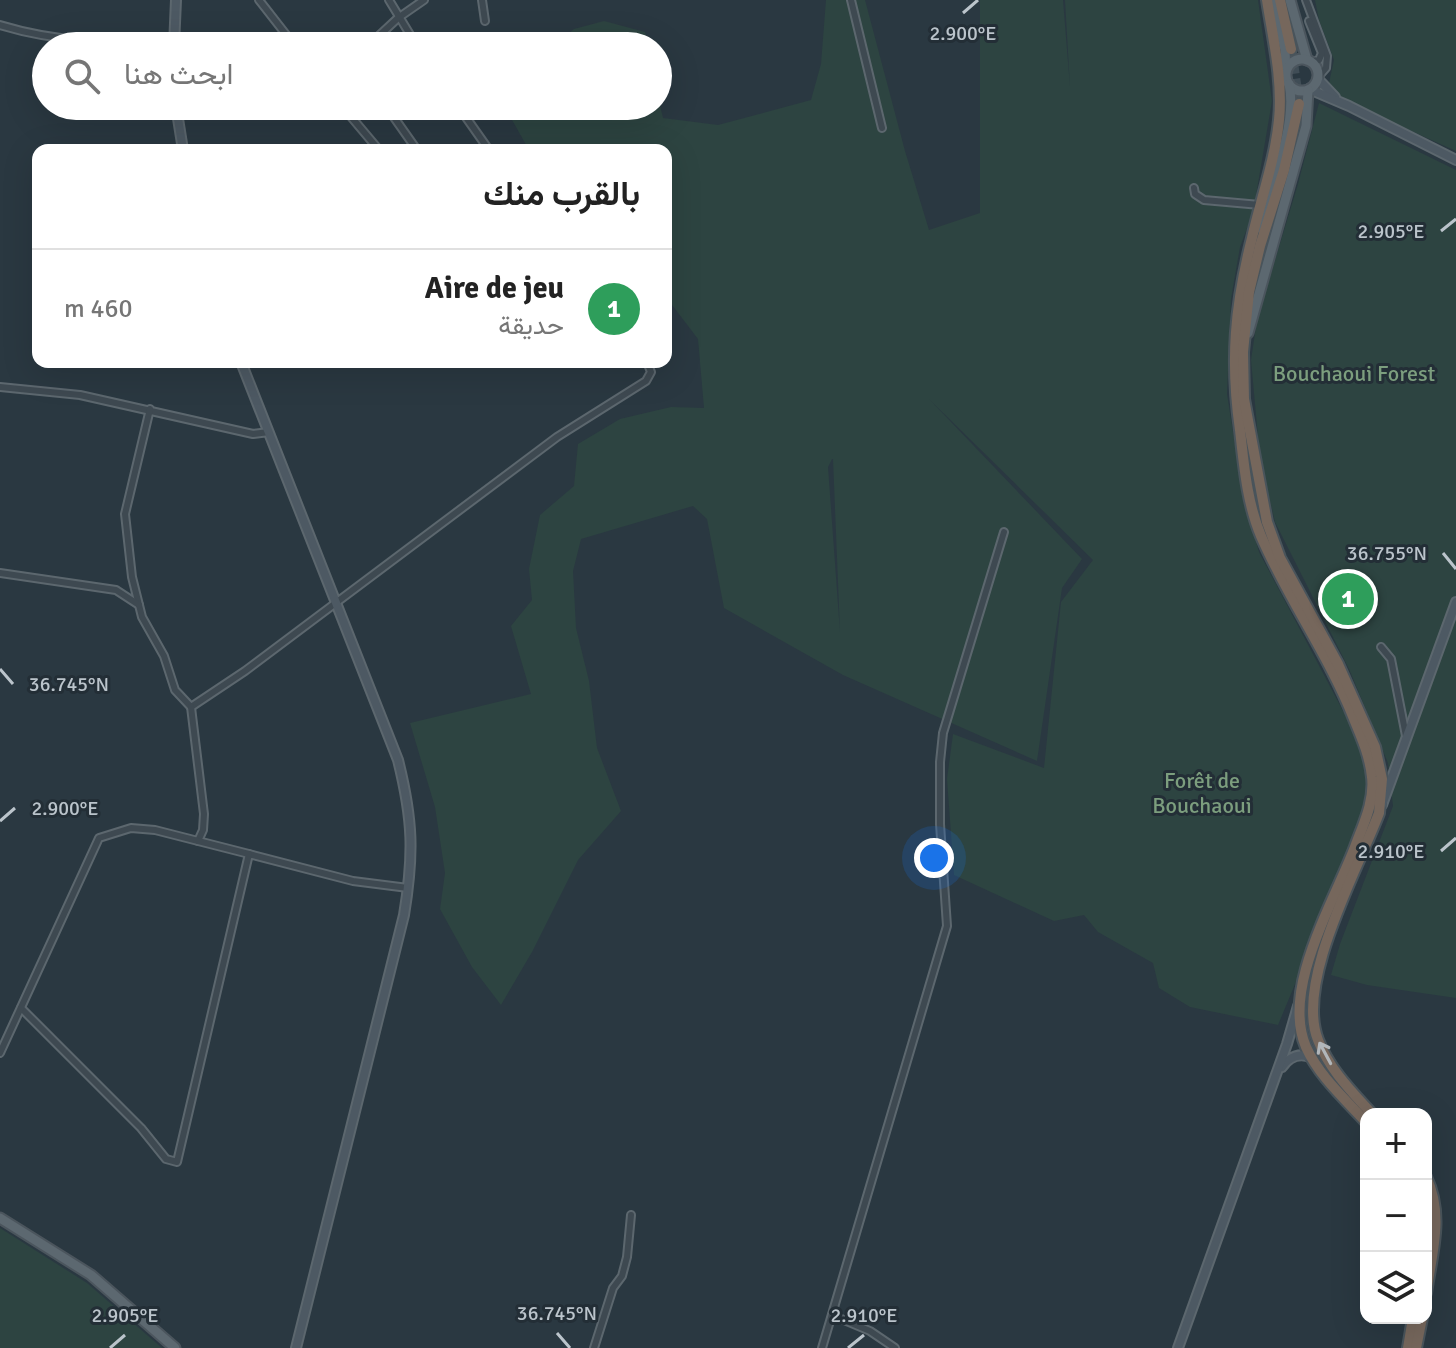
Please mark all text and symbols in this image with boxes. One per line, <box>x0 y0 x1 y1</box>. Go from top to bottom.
text: 2.900°E <box>929 21 997 46</box>
search box <box>32 32 672 120</box>
icon: search <box>60 54 104 98</box>
text: ابحث هنا <box>124 56 234 93</box>
text: بالقرب منك <box>483 173 640 215</box>
text: 2.905°E <box>1357 219 1425 244</box>
text: Aire de jeu <box>425 270 564 307</box>
text: 460 m <box>64 293 133 325</box>
text: 1 <box>607 293 621 325</box>
text: حديقة <box>498 310 564 342</box>
park label: Bouchaoui Forest <box>1273 360 1436 387</box>
text: 36.755°N <box>1347 541 1427 566</box>
pin: 1 <box>1322 569 1374 629</box>
text: 36.745°N <box>29 672 109 697</box>
park label: Forêt de Bouchaoui <box>1152 767 1252 819</box>
text: 2.900°E <box>31 796 99 821</box>
your location <box>914 838 954 878</box>
text: 2.910°E <box>1357 839 1425 864</box>
one-way arrow <box>1316 1041 1332 1065</box>
map controls <box>1360 1108 1432 1324</box>
button: + <box>1360 1108 1432 1180</box>
button: − <box>1360 1180 1432 1252</box>
button: layers <box>1360 1252 1432 1324</box>
text: 36.745°N <box>517 1301 597 1326</box>
text: 2.905°E <box>91 1303 159 1328</box>
text: 2.910°E <box>830 1303 898 1328</box>

